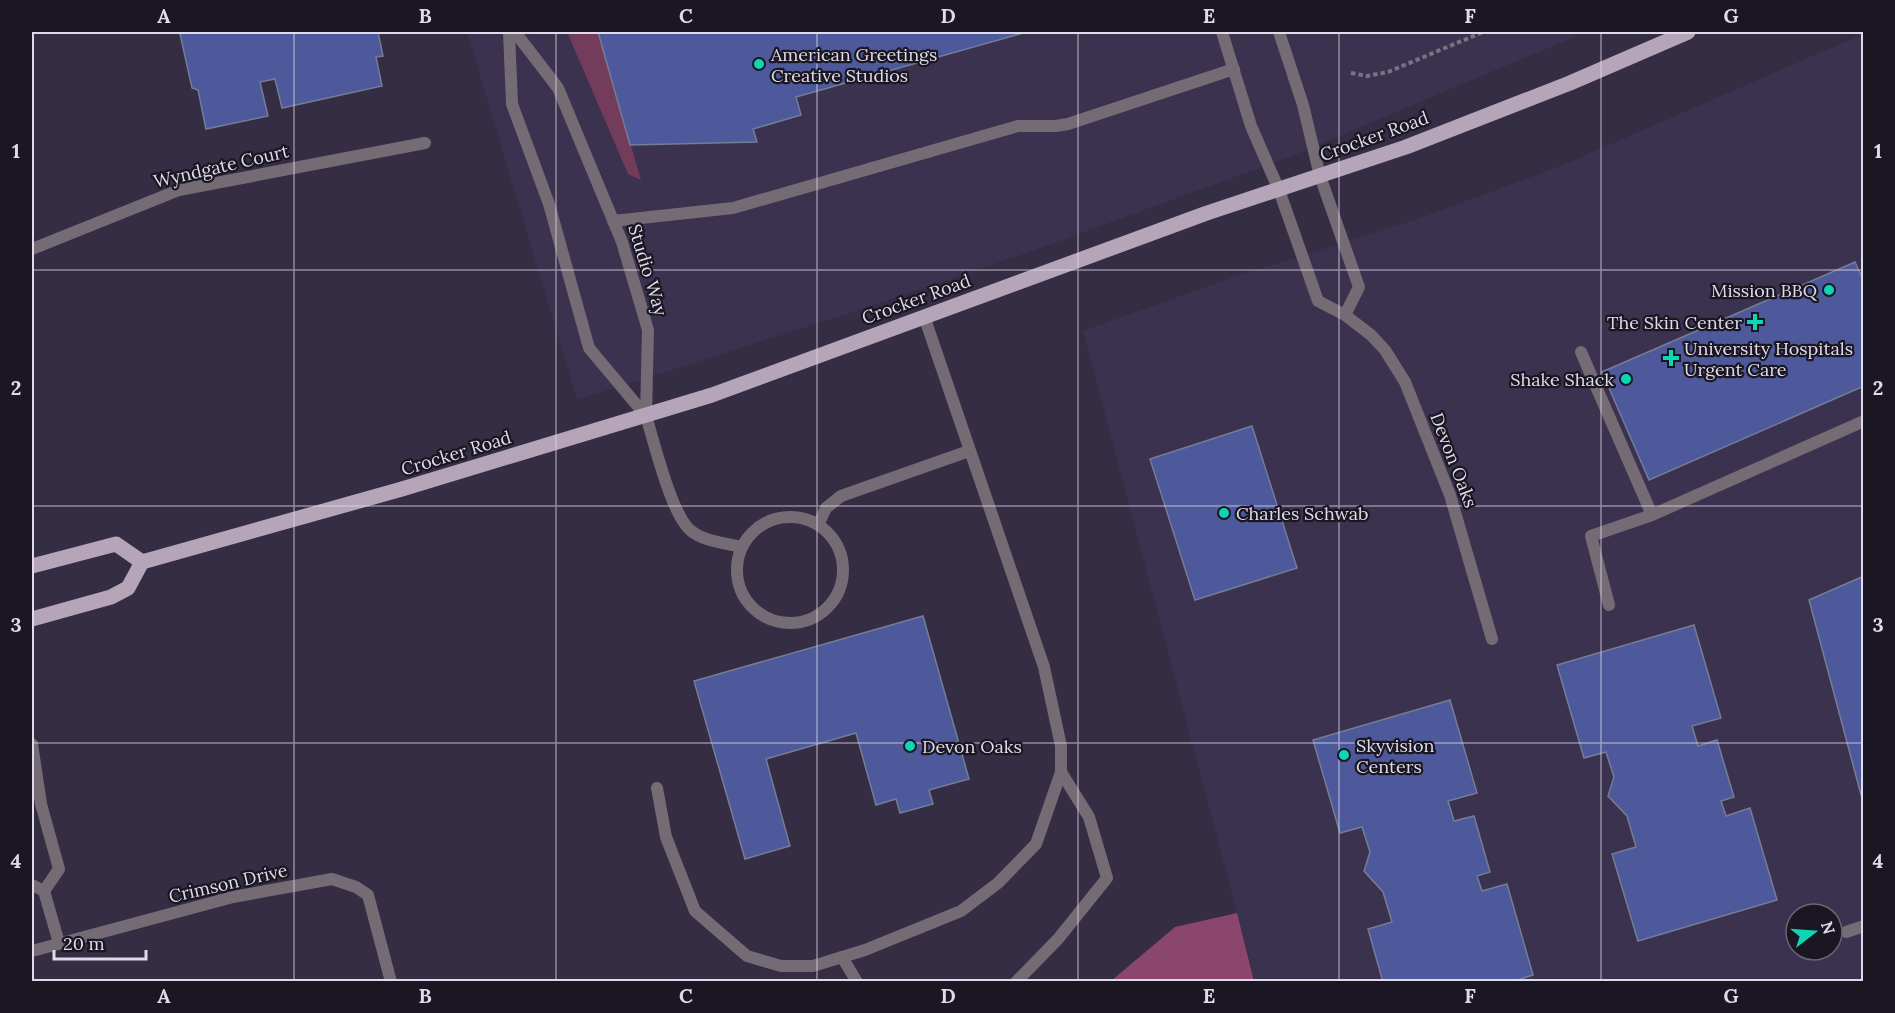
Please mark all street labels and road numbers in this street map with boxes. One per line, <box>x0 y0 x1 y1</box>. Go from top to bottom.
street label: Crocker Road <box>1317 106 1432 166</box>
street label: Wyndgate Court <box>151 139 291 193</box>
street label: Studio Way <box>623 221 673 319</box>
street label: Crocker Road <box>859 269 974 329</box>
street label: Devon Oaks <box>1425 409 1483 511</box>
street label: Crocker Road <box>398 425 514 481</box>
street label: Crimson Drive <box>166 858 290 908</box>

